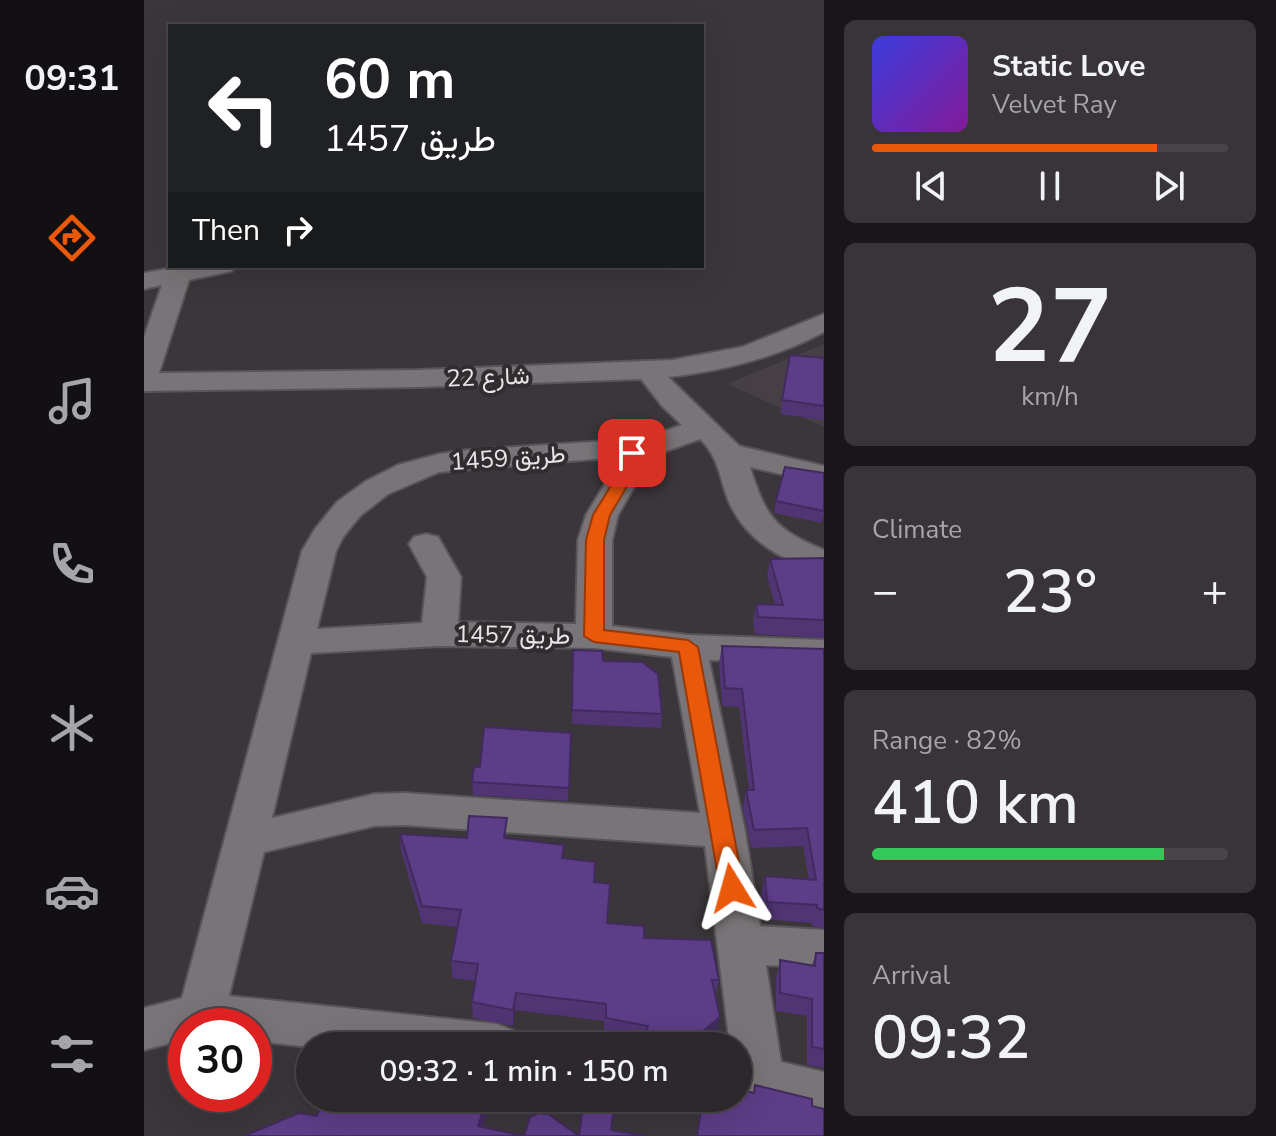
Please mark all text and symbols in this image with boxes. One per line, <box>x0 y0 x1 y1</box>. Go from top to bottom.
text: 60 m <box>324 41 455 118</box>
text: Static Love <box>992 46 1146 87</box>
text: 09:31 <box>24 54 120 103</box>
icon: left <box>192 56 296 160</box>
text: Velvet Ray <box>992 87 1117 122</box>
text: طريق 1457 <box>324 115 496 164</box>
icon: previous <box>909 164 953 208</box>
icon: pause <box>1028 164 1072 208</box>
icon: next <box>1147 164 1191 208</box>
icon: right <box>276 208 320 252</box>
icon: directions <box>44 210 100 266</box>
text: Then <box>192 210 260 251</box>
text: 27 <box>988 256 1112 398</box>
street label: شارع 22 <box>446 360 530 394</box>
icon: music <box>44 373 100 429</box>
text: km/h <box>1021 379 1079 414</box>
pin <box>598 419 666 487</box>
icon: arrive <box>610 431 654 475</box>
street label: طريق 1459 <box>450 438 566 478</box>
text: Climate <box>872 512 962 547</box>
icon: phone <box>44 536 100 592</box>
text: 23° <box>1003 551 1097 633</box>
text: − <box>872 562 898 622</box>
text: + <box>1202 562 1228 622</box>
street label: طريق 1457 <box>455 618 571 652</box>
icon: climate <box>44 700 100 756</box>
text: Range · 82% <box>872 723 1022 758</box>
text: 410 km <box>872 762 1079 844</box>
position arrow <box>690 846 774 930</box>
icon: car <box>44 863 100 919</box>
text: Arrival <box>872 958 950 993</box>
text: 09:32 <box>872 997 1030 1079</box>
speed limit sign: 30 <box>168 1008 272 1112</box>
icon: filters <box>44 1026 100 1082</box>
text: 09:32 · 1 min · 150 m <box>379 1051 669 1092</box>

